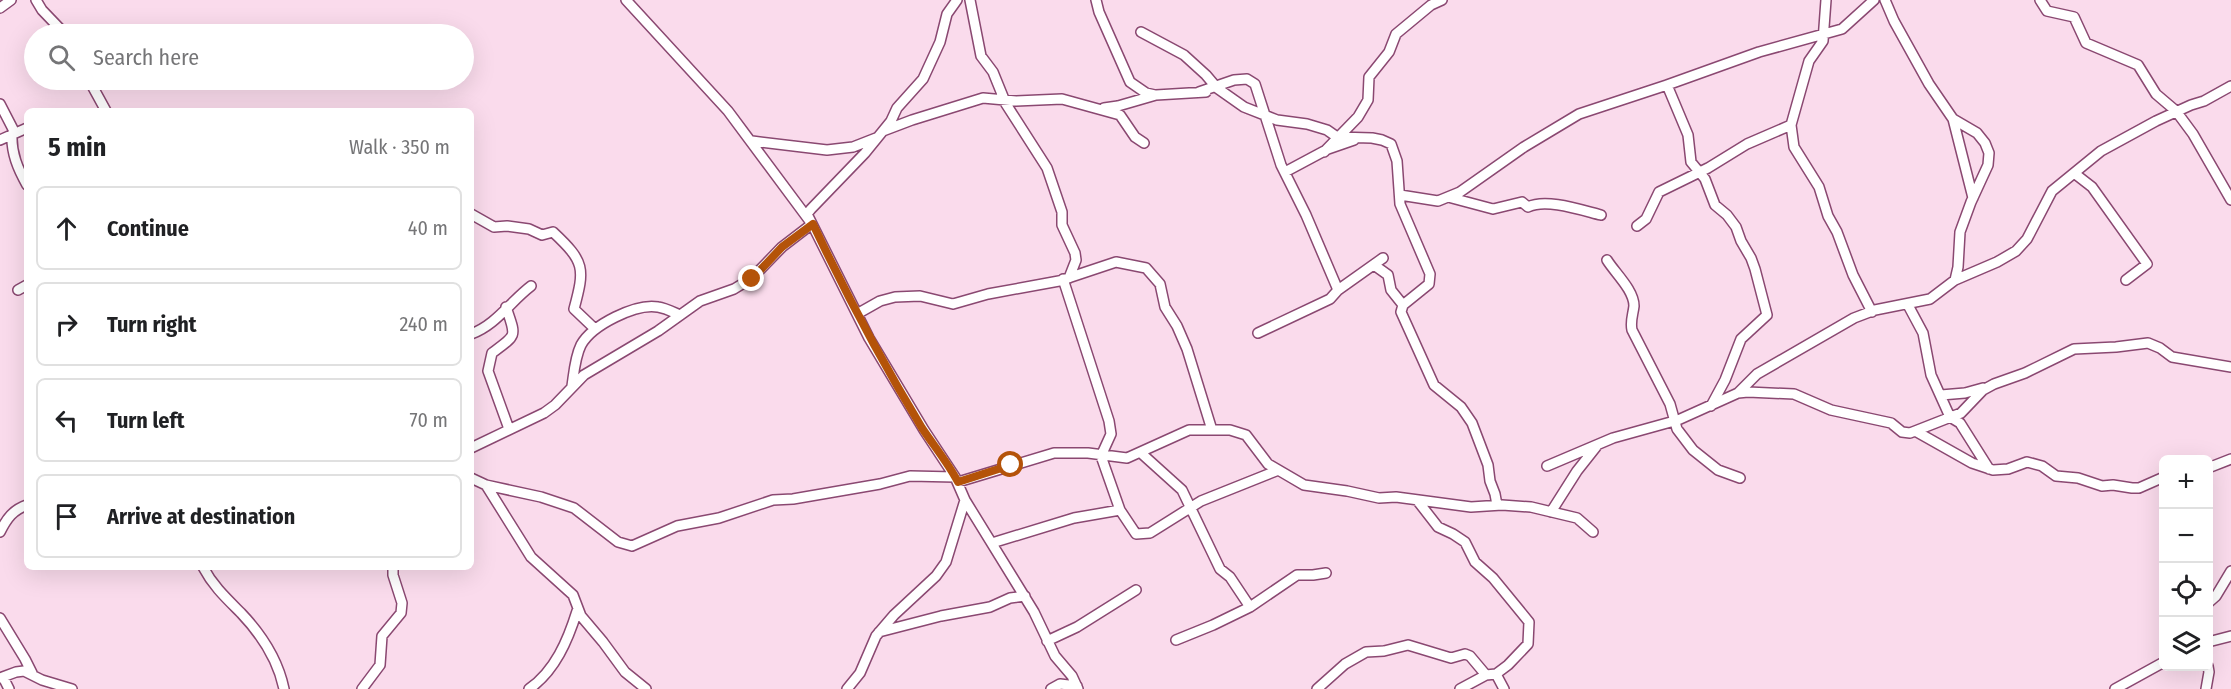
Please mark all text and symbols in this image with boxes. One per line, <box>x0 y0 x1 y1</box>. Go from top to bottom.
search box <box>24 24 474 90</box>
icon: search <box>45 41 78 74</box>
text: Search here <box>93 44 199 71</box>
text: 5 min <box>48 132 106 163</box>
text: Walk · 350 m <box>349 135 450 159</box>
icon: ahead <box>50 212 83 245</box>
text: Continue <box>107 215 189 242</box>
text: 40 m <box>408 216 448 240</box>
route end <box>738 265 764 291</box>
icon: right <box>50 308 83 341</box>
text: Turn right <box>107 311 196 338</box>
text: 240 m <box>399 312 448 336</box>
icon: left <box>50 404 83 437</box>
text: Turn left <box>107 407 185 434</box>
text: 70 m <box>410 408 448 432</box>
route start <box>997 451 1023 477</box>
map controls <box>2159 455 2213 671</box>
button: + <box>2159 455 2213 509</box>
icon: arrive <box>50 500 83 533</box>
text: Arrive at destination <box>107 503 295 530</box>
button: − <box>2159 509 2213 563</box>
button: locate <box>2159 563 2213 617</box>
button: layers <box>2159 617 2213 671</box>

